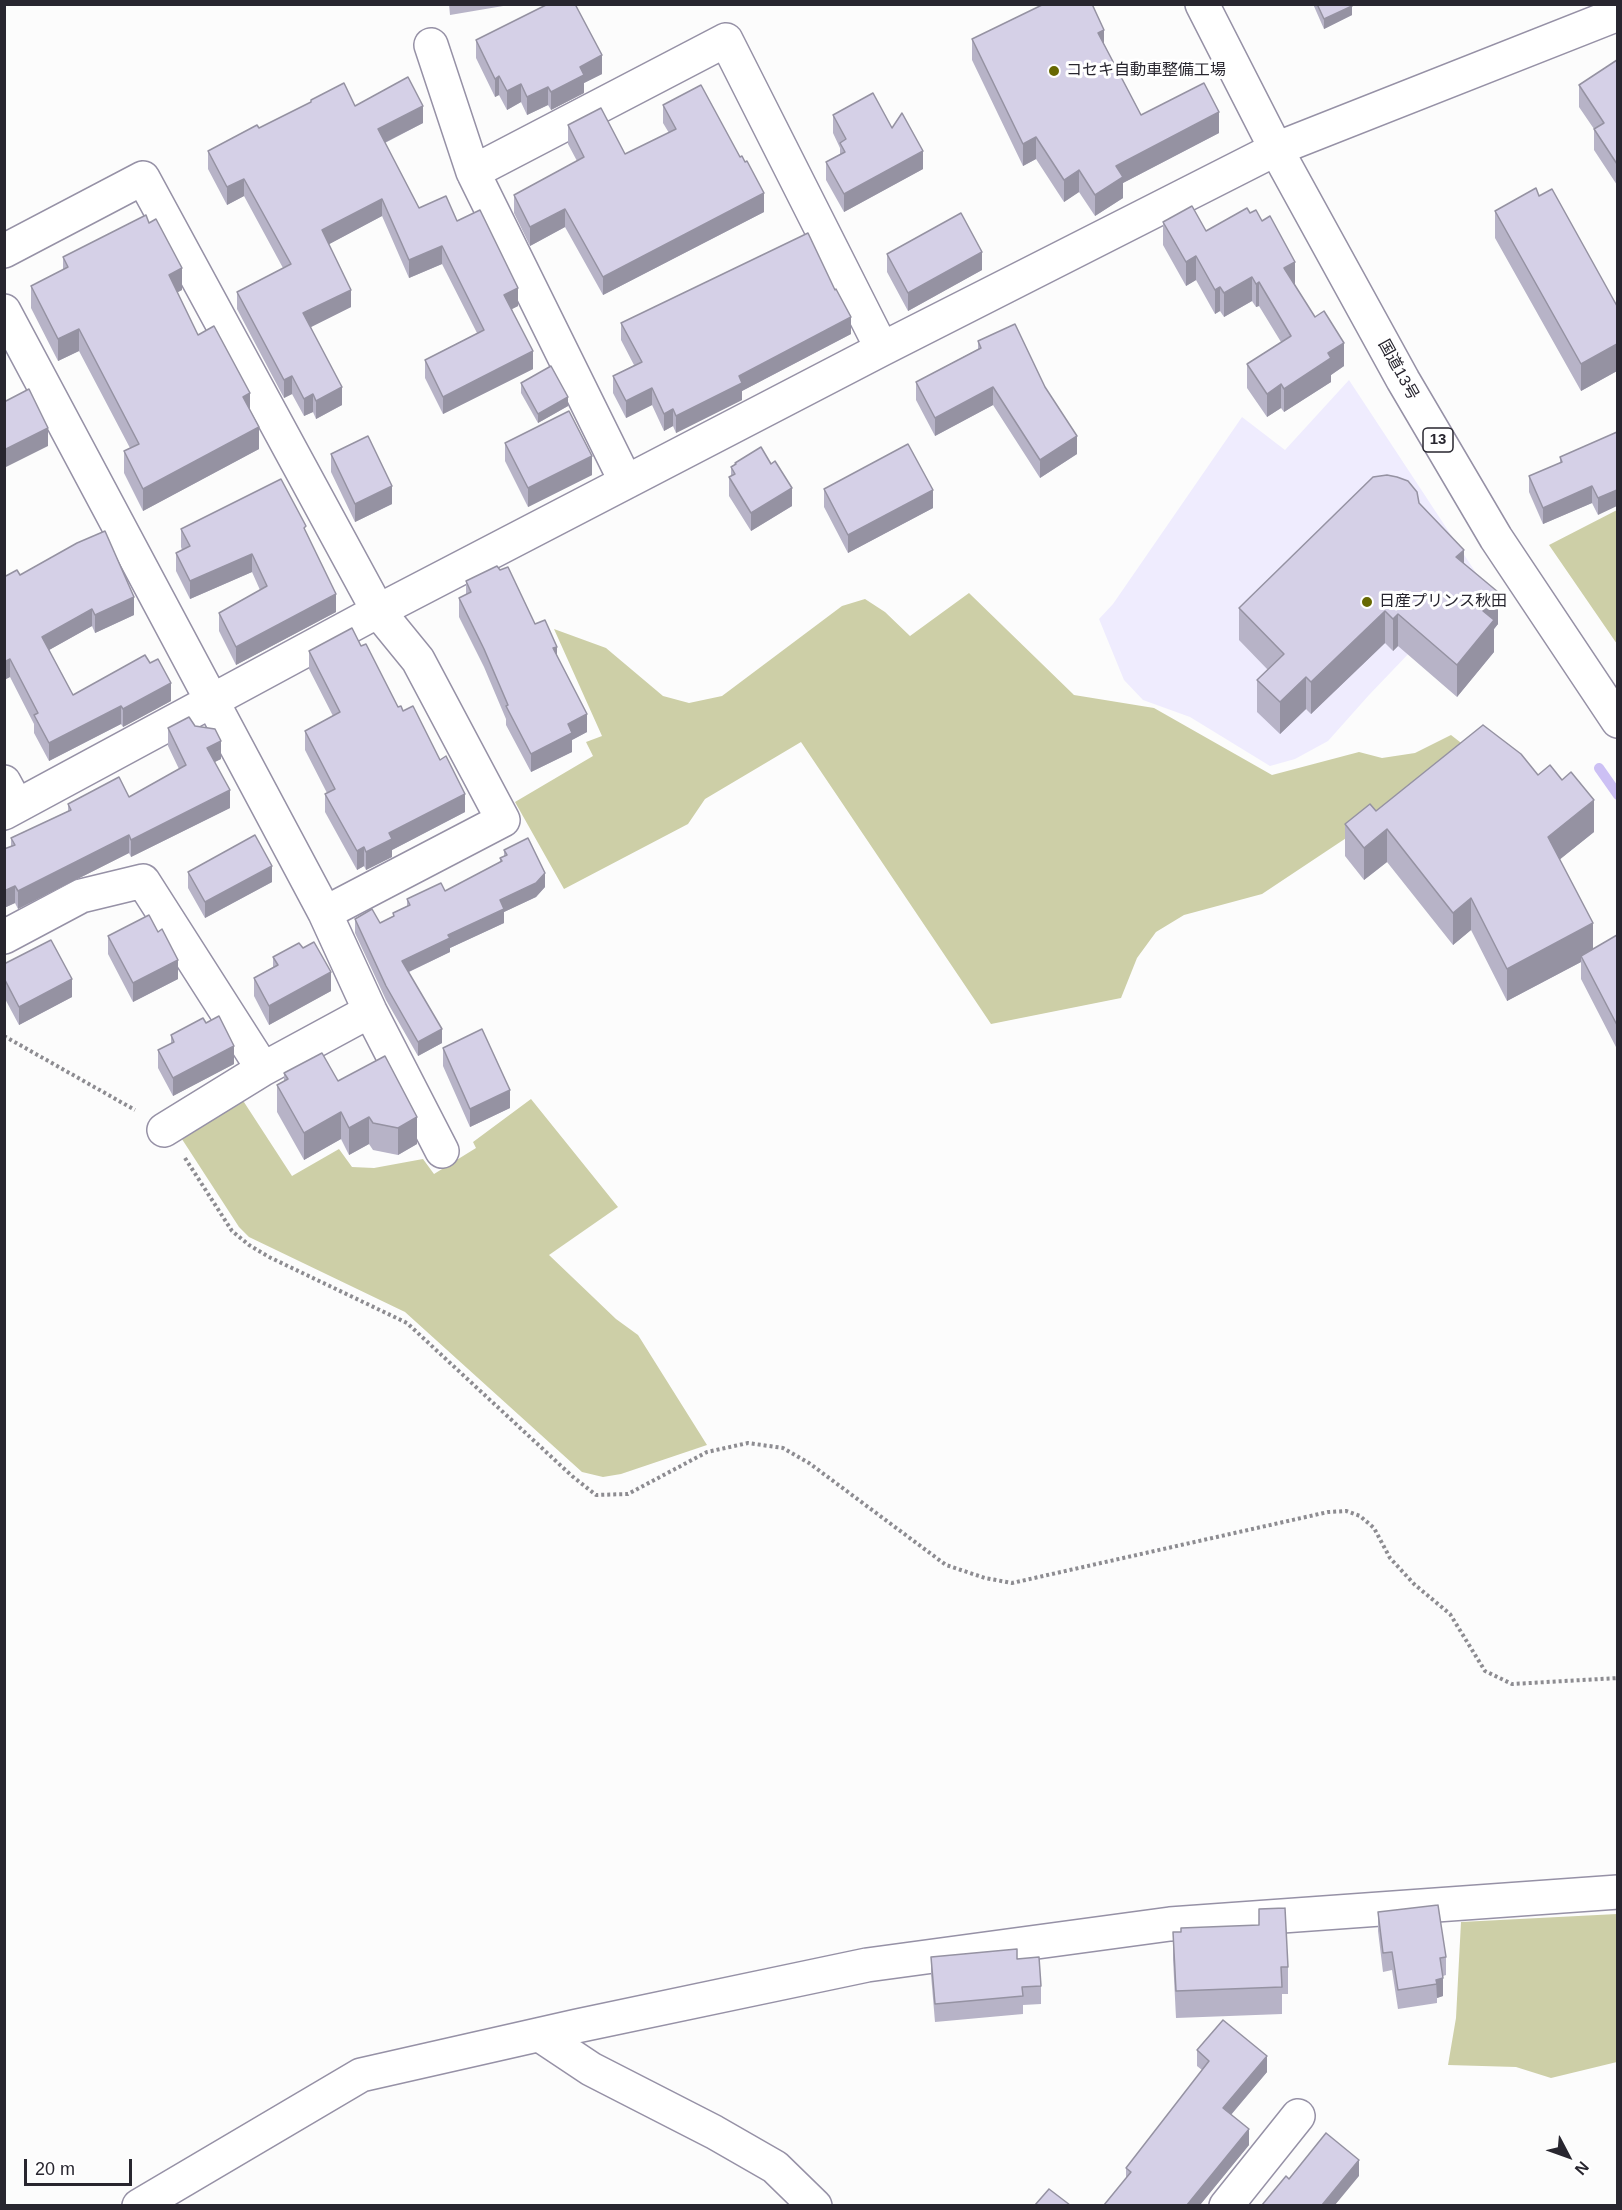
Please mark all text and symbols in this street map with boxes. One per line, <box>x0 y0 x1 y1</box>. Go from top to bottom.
place label: コセキ自動車整備工場 <box>1066 61 1226 81</box>
marker: コセキ自動車整備工場 <box>1047 64 1061 78</box>
street label: 国道13号 <box>1374 337 1422 403</box>
road number: 13 <box>1423 428 1453 452</box>
place label: 日産プリンス秋田 <box>1379 592 1507 612</box>
marker: 日産プリンス秋田 <box>1360 595 1374 609</box>
north arrow <box>1538 2126 1598 2186</box>
scale bar <box>27 2147 135 2185</box>
text: N <box>1572 2158 1592 2178</box>
text: 20 m <box>35 2159 75 2179</box>

